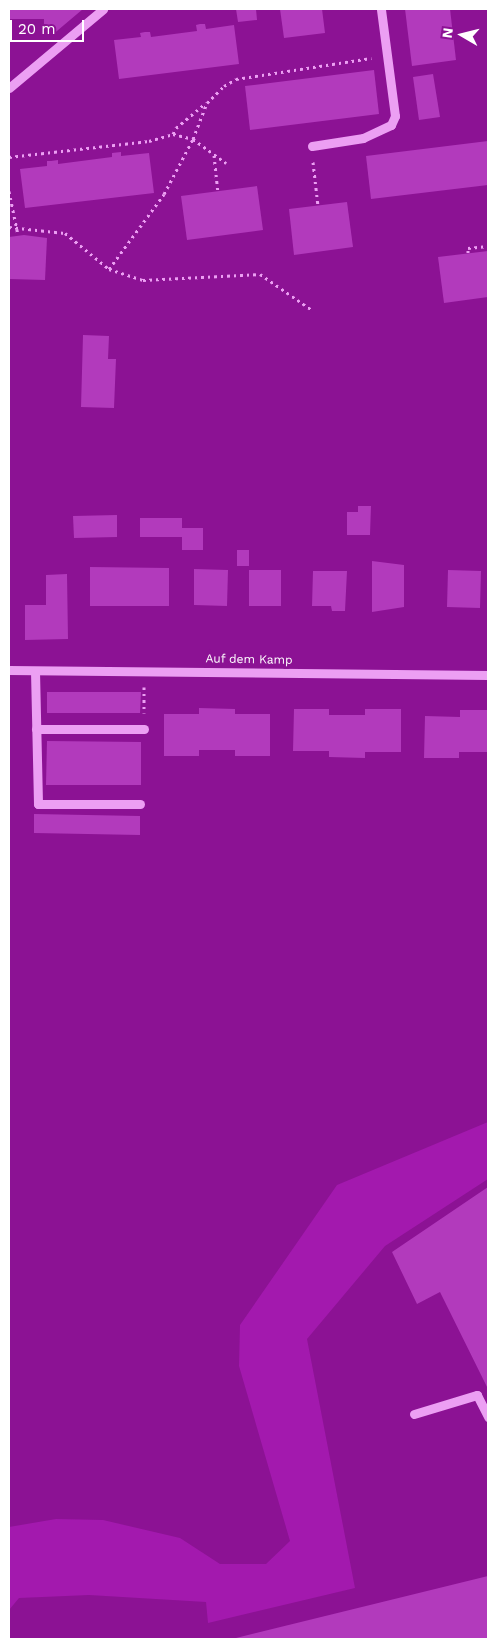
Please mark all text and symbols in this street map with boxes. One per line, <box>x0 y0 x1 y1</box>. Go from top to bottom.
scale bar <box>12 10 86 42</box>
north arrow <box>437 10 487 60</box>
text: 20 m <box>18 20 56 38</box>
text: N <box>439 27 456 39</box>
street label: Auf dem Kamp <box>205 652 293 668</box>

